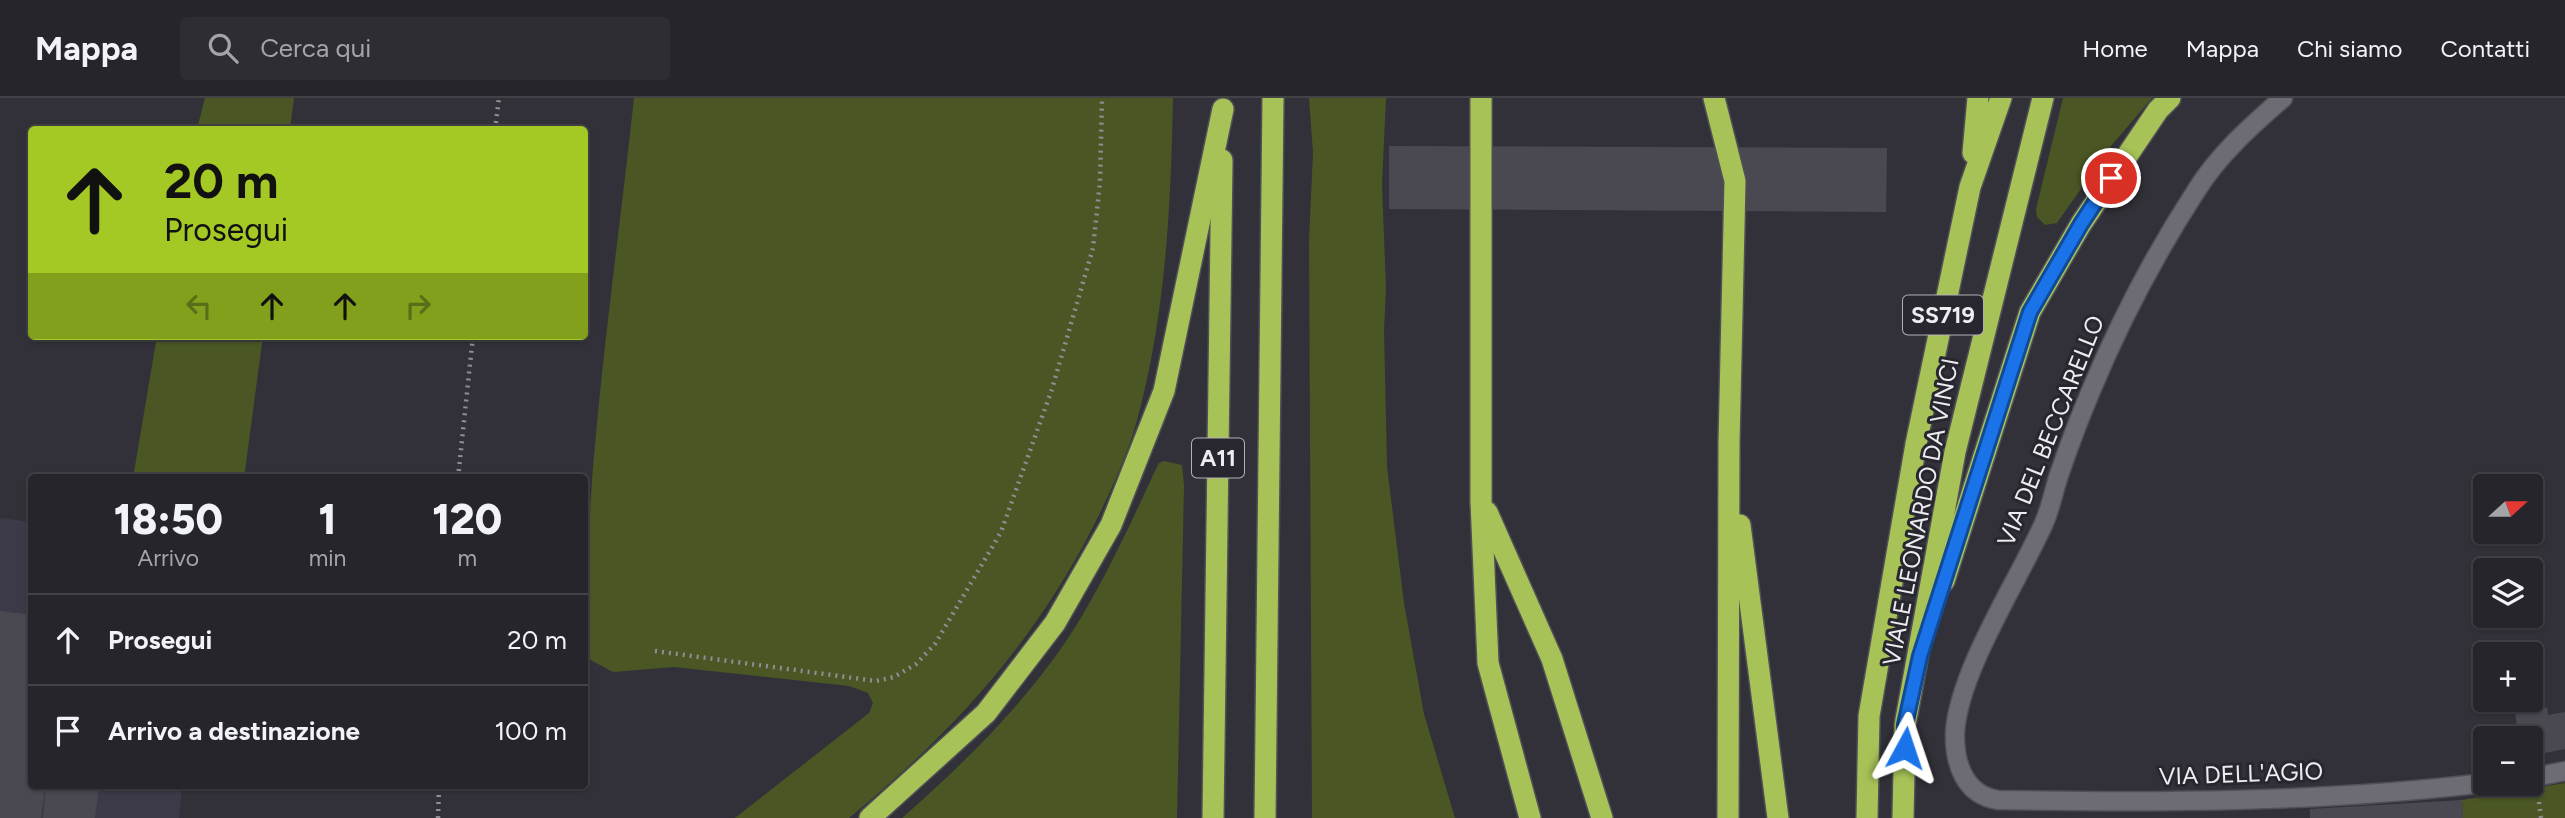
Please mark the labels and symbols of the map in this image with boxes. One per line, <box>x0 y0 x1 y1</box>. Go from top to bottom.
pin <box>2081 148 2141 208</box>
road number: SS719 <box>1903 296 1983 334</box>
street label: VIA DEL BECCARELLO <box>1991 311 2110 551</box>
street label: VIALE LEONARDO DA VINCI <box>1876 356 1965 668</box>
road number: A11 <box>1192 438 1244 478</box>
north arrow <box>2473 474 2543 544</box>
position arrow <box>1868 711 1942 785</box>
street label: VIA DELL'AGIO <box>2158 756 2324 791</box>

